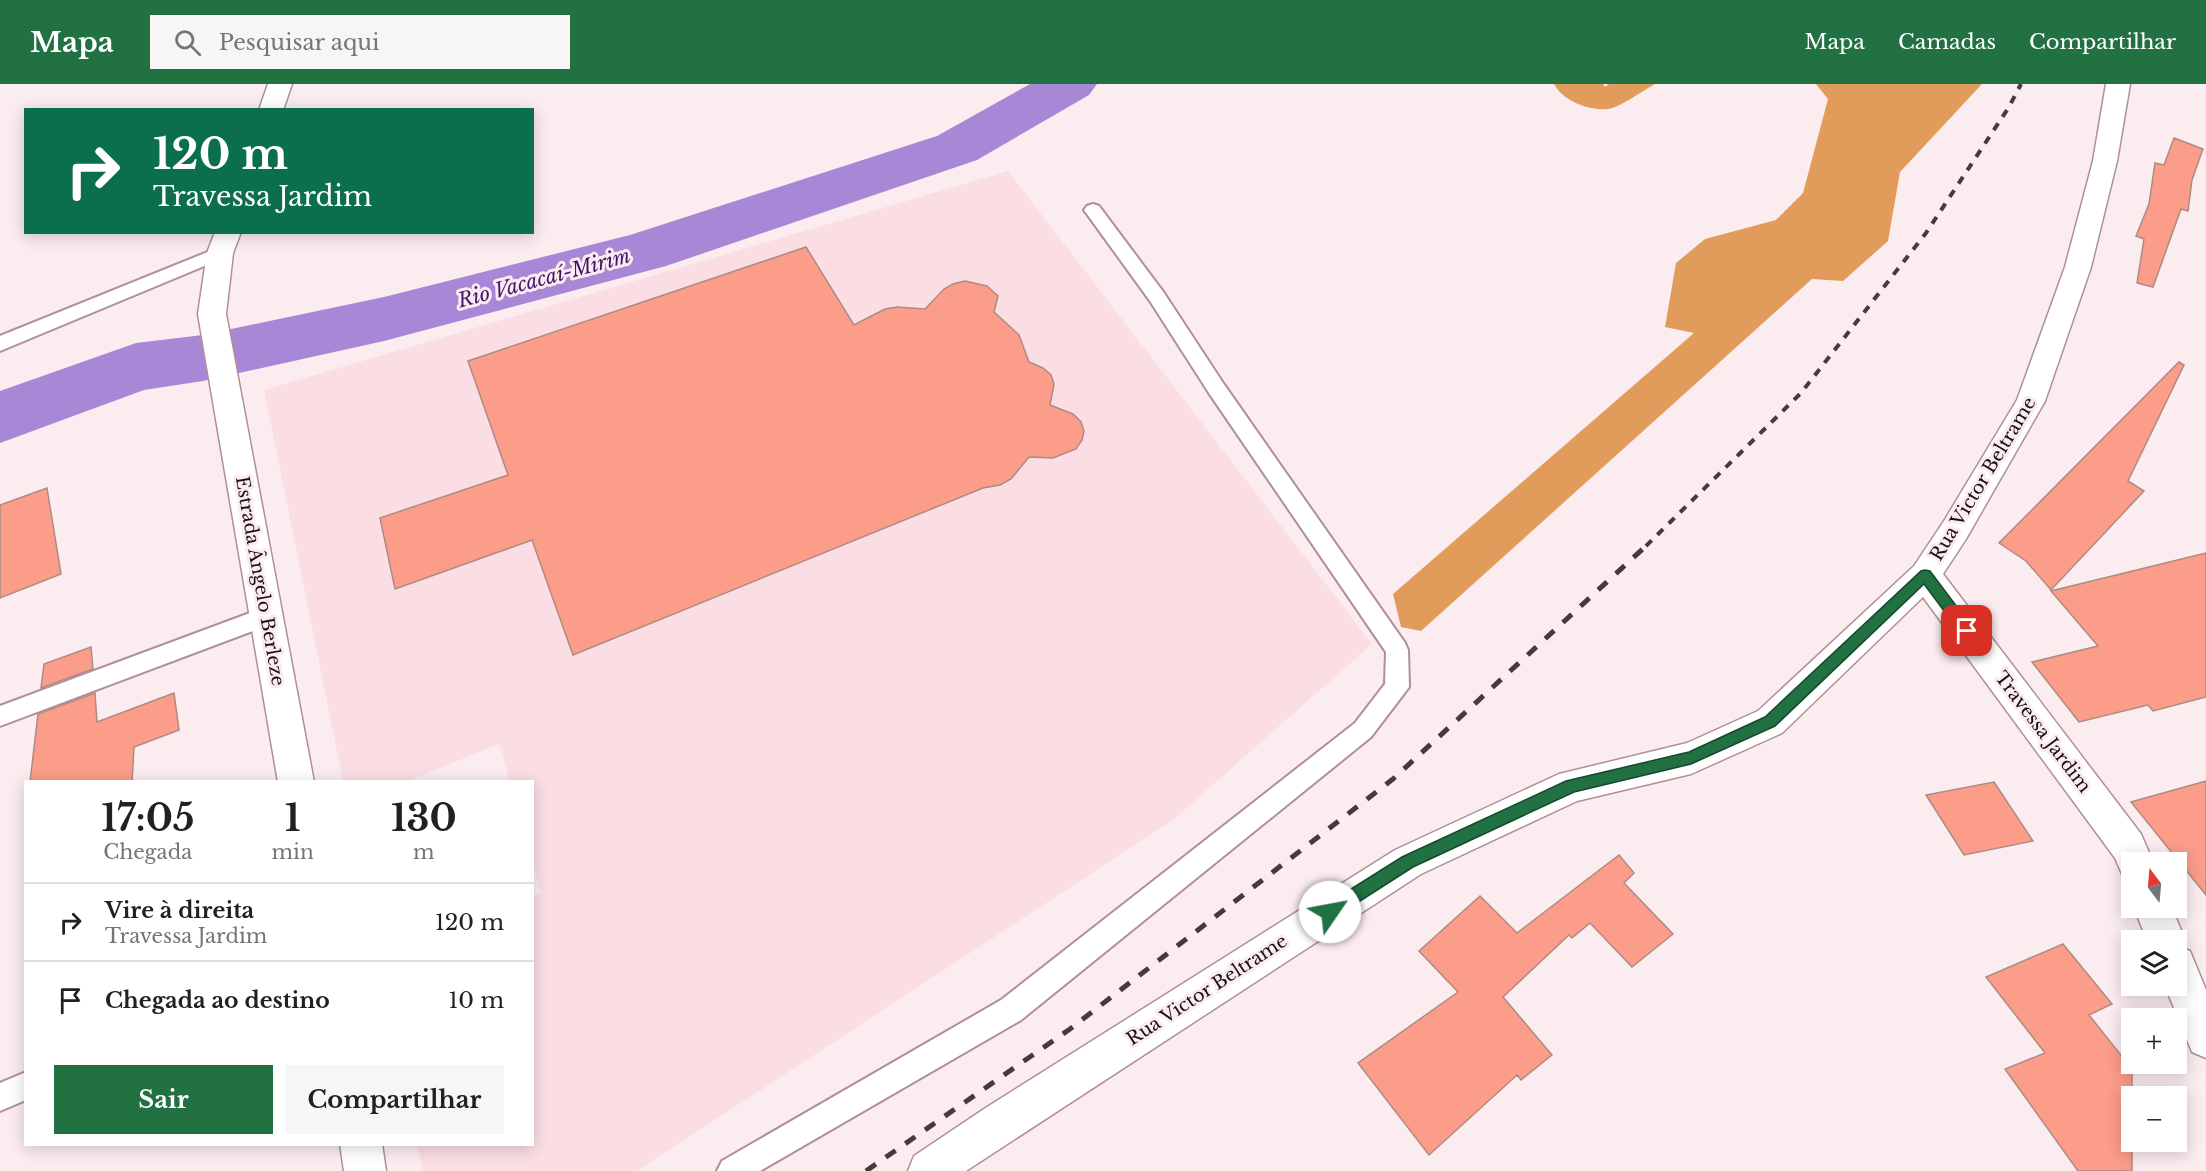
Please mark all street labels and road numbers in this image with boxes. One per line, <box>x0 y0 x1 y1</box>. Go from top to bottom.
street label: Rua Victor Beltrame <box>1925 393 2041 565</box>
street label: Estrada Ângelo Berleze <box>231 474 290 687</box>
street label: Travessa Jardim <box>1990 667 2096 797</box>
street label: Rua Victor Beltrame <box>1123 930 1291 1050</box>

